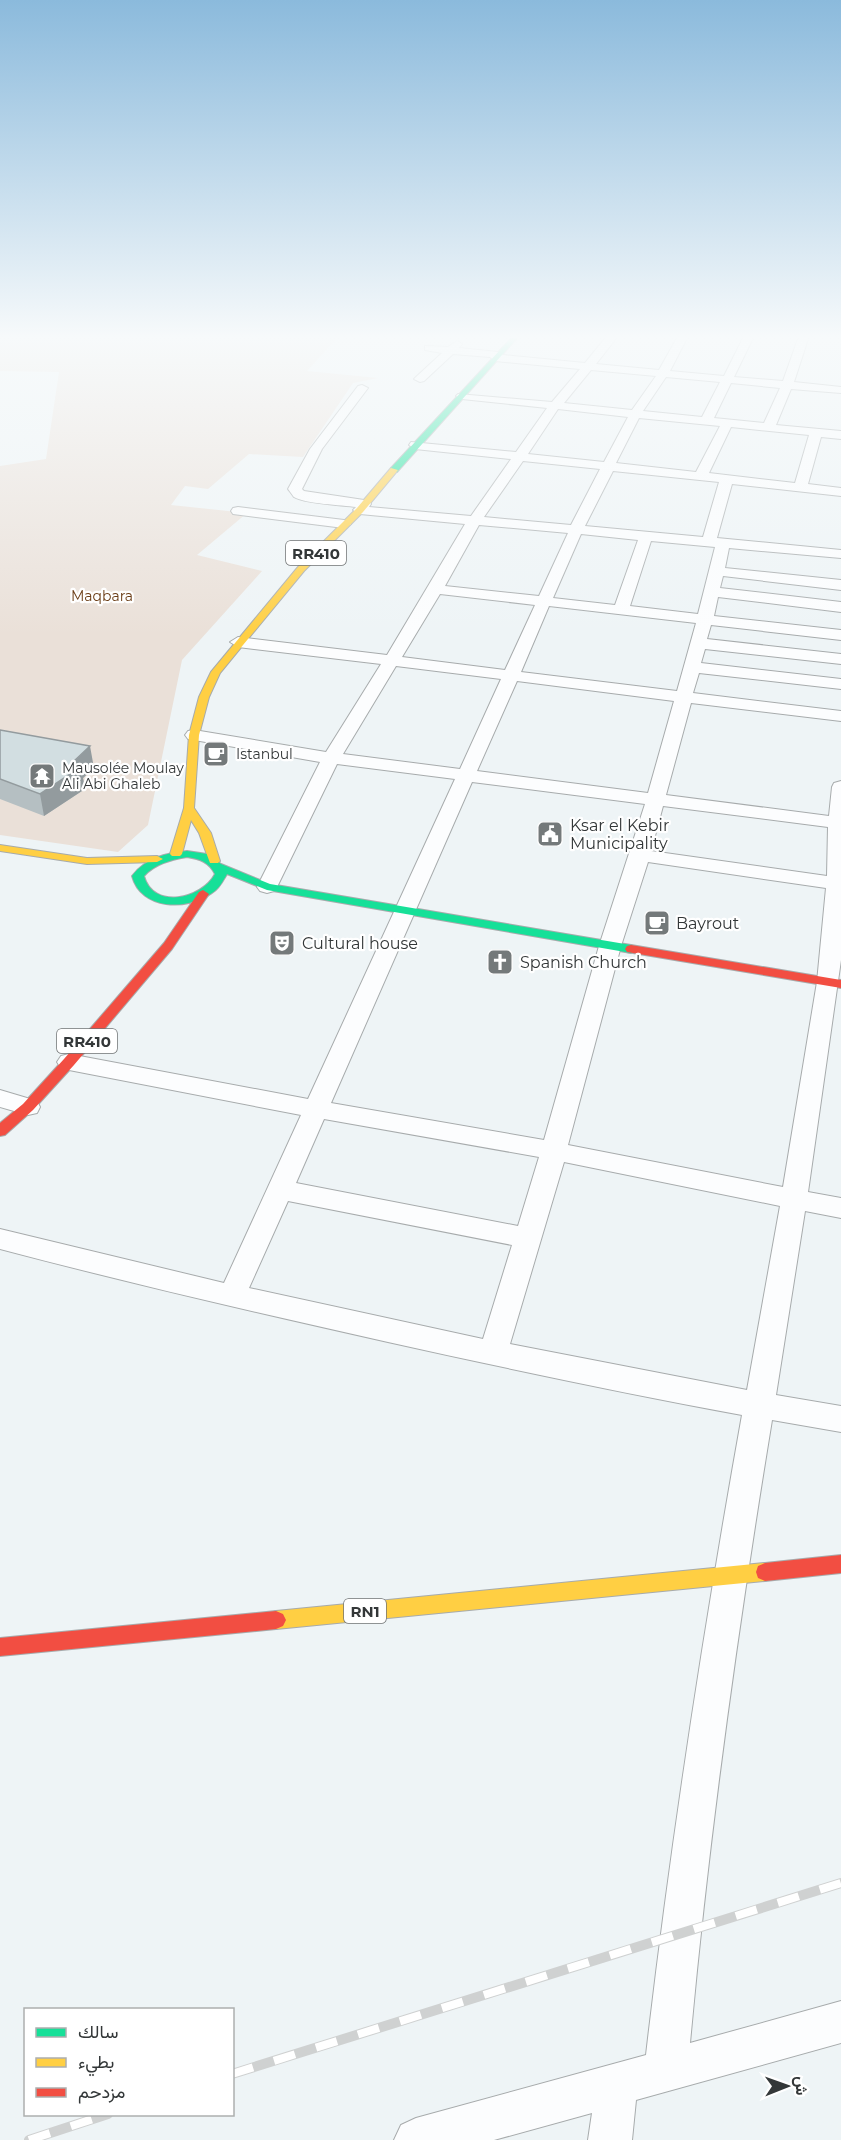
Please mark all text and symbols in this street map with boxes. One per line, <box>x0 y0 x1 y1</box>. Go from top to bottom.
road number: RR410 <box>286 541 346 565</box>
park label: Maqbara <box>71 587 133 605</box>
cafe icon: Istanbul <box>201 739 231 769</box>
place label: Istanbul <box>236 745 293 763</box>
place label: Mausolée Moulay Ali Abi Ghaleb <box>62 759 184 793</box>
temple icon: Mausolée Moulay Ali Abi Ghaleb <box>27 761 57 791</box>
place label: Ksar el Kebir Municipality <box>570 816 669 853</box>
public building icon: Ksar el Kebir Municipality <box>535 819 565 849</box>
cafe icon: Bayrout <box>642 908 672 938</box>
place label: Bayrout <box>676 914 740 933</box>
theatre icon: Cultural house <box>267 928 297 958</box>
place label: Cultural house <box>302 934 418 953</box>
church icon: Spanish Church <box>485 947 515 977</box>
place label: Spanish Church <box>520 953 647 972</box>
road number: RR410 <box>57 1029 117 1053</box>
road number: RN1 <box>344 1599 386 1623</box>
legend <box>24 2008 234 2116</box>
text: سالك <box>78 2021 118 2043</box>
text: بطيء <box>78 2051 114 2077</box>
north arrow <box>757 2056 817 2116</box>
text: ش <box>792 2076 811 2096</box>
text: مزدحم <box>78 2081 125 2104</box>

